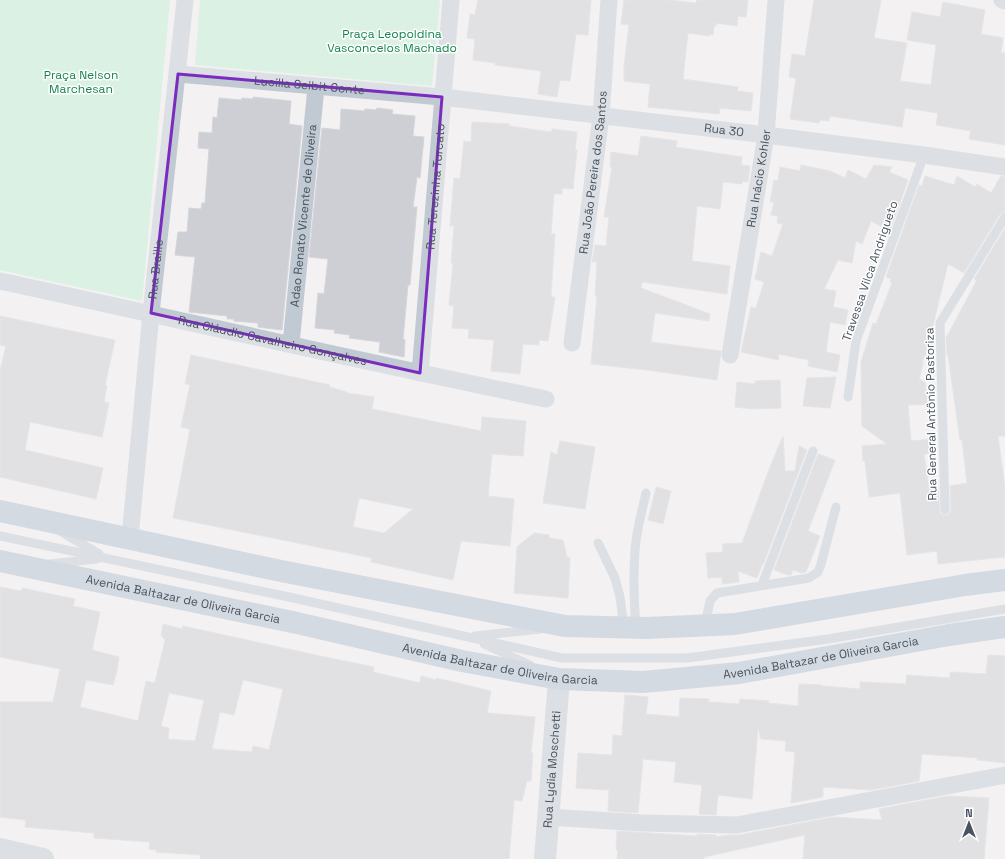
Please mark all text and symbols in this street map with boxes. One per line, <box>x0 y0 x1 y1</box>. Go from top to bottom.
park label: Praça Leopoldina Vasconcelos Machado <box>327 26 457 56</box>
park label: Praça Nelson Marchesan <box>44 67 118 97</box>
street label: Lucilla Seibit Conte <box>253 73 366 98</box>
street label: Rua João Pereira dos Santos <box>575 90 611 255</box>
street label: Rua 30 <box>703 120 745 140</box>
street label: Adao Renato Vicente de Oliveira <box>287 123 320 308</box>
street label: Rua Terezinha Turcato <box>422 123 449 250</box>
street label: Rua Inácio Kohler <box>743 128 774 229</box>
street label: Travessa Vilca Andrigueto <box>838 198 902 344</box>
street label: Rua Braille <box>145 239 167 300</box>
street label: Rua Cláudio Cavalheiro Gonçalves <box>177 312 369 369</box>
street label: Rua General Antônio Pastoriza <box>921 327 941 501</box>
street label: Avenida Baltazar de Oliveira Garcia <box>84 571 282 627</box>
street label: Avenida Baltazar de Oliveira Garcia <box>722 633 920 682</box>
street label: Avenida Baltazar de Oliveira Garcia <box>401 640 598 688</box>
street label: Rua Lydia Moschetti <box>539 710 565 829</box>
north arrow <box>949 803 989 843</box>
text: N <box>965 806 973 820</box>

